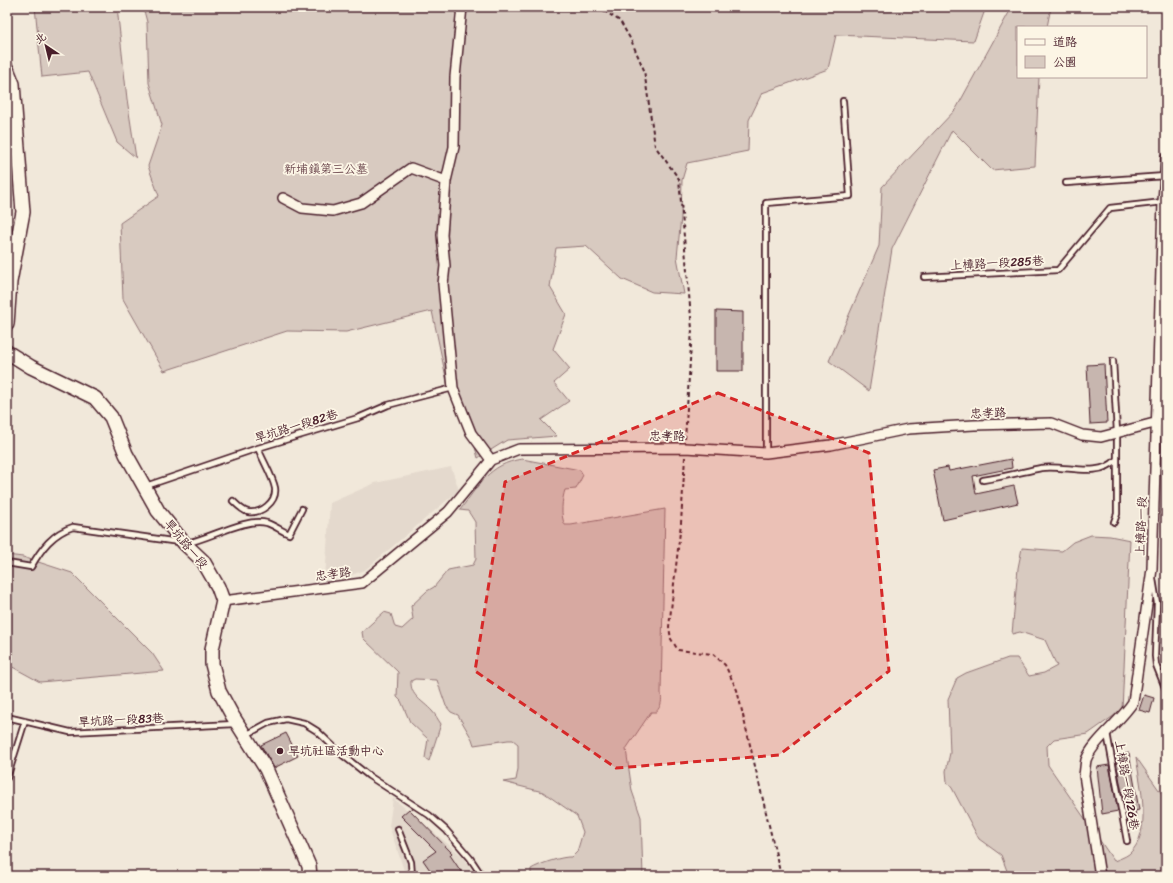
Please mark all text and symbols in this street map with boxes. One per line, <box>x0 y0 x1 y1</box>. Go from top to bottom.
north arrow <box>26 26 66 66</box>
legend <box>1017 26 1147 78</box>
text: 北 <box>31 27 51 49</box>
text: 道路 <box>1053 31 1077 53</box>
text: 公園 <box>1053 51 1077 73</box>
park label: 新埔鎮第三公墓 <box>284 158 368 180</box>
street label: 上樟路一段285巷 <box>950 250 1044 276</box>
street label: 忠孝路 <box>970 401 1006 425</box>
street label: 旱坑路一段82巷 <box>252 403 340 449</box>
street label: 忠孝路 <box>649 425 685 447</box>
street label: 上樟路一段 <box>1129 496 1153 556</box>
street label: 旱坑路一段 <box>158 514 214 574</box>
street label: 忠孝路 <box>314 561 352 587</box>
street label: 旱坑路一段83巷 <box>78 707 164 733</box>
street label: 上樟路一段126巷 <box>1108 738 1146 832</box>
place label: 旱坑社區活動中心 <box>288 740 384 762</box>
marker: 旱坑社區活動中心 <box>275 746 285 756</box>

